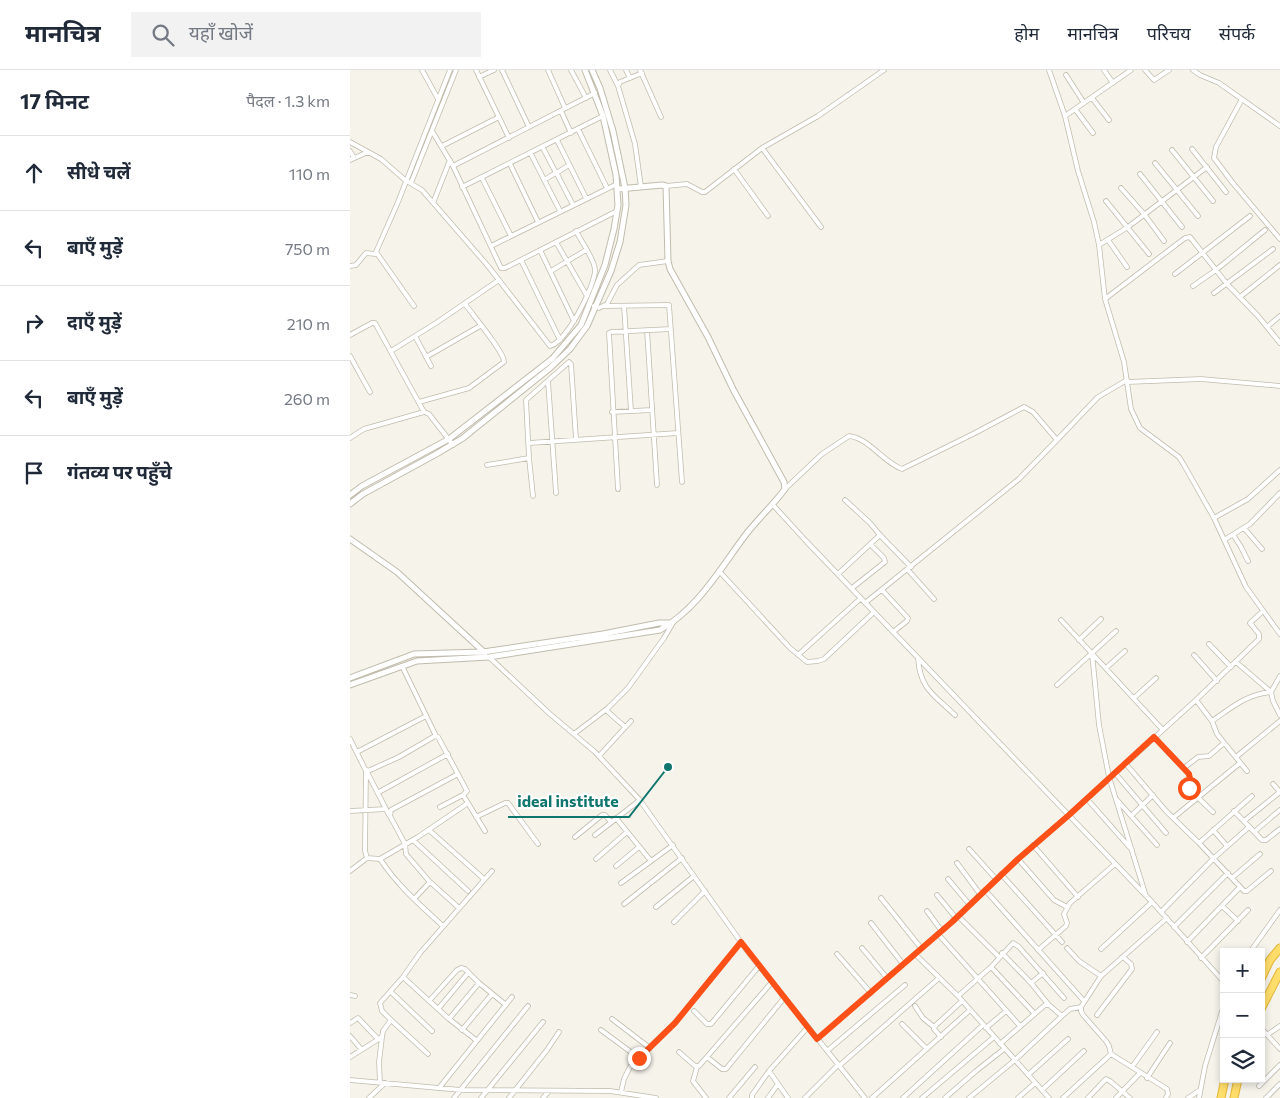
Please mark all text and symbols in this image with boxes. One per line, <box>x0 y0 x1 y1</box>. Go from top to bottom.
search box <box>131 12 481 57</box>
text: मानचित्र <box>25 18 101 47</box>
icon: search <box>149 21 177 49</box>
text: यहाँ खोजें <box>189 21 253 44</box>
text: होम <box>1014 22 1039 44</box>
text: मानचित्र <box>1067 22 1119 44</box>
text: परिचय <box>1147 22 1191 44</box>
text: संपर्क <box>1219 22 1255 44</box>
text: 17 मिनट <box>20 88 89 113</box>
text: पैदल · 1.3 km <box>246 91 330 110</box>
icon: ahead <box>20 159 48 187</box>
text: सीधे चलें <box>67 160 131 183</box>
text: 110 m <box>289 164 330 183</box>
icon: left <box>20 234 48 262</box>
text: बाएँ मुड़ें <box>67 235 123 258</box>
text: 750 m <box>285 239 330 258</box>
icon: right <box>20 309 48 337</box>
text: दाएँ मुड़ें <box>67 310 122 333</box>
text: 210 m <box>287 314 330 333</box>
icon: left <box>20 384 48 412</box>
text: बाएँ मुड़ें <box>67 385 123 408</box>
text: 260 m <box>284 389 330 408</box>
icon: arrive <box>20 459 48 487</box>
text: गंतव्य पर पहुँचे <box>67 460 172 483</box>
route start <box>1178 777 1201 800</box>
callout: ideal institute <box>508 786 629 817</box>
text: ideal institute <box>517 791 619 810</box>
map controls <box>1220 948 1265 1083</box>
button: + <box>1220 948 1265 993</box>
button: − <box>1220 993 1265 1038</box>
button: layers <box>1220 1038 1265 1083</box>
route end <box>628 1047 651 1070</box>

